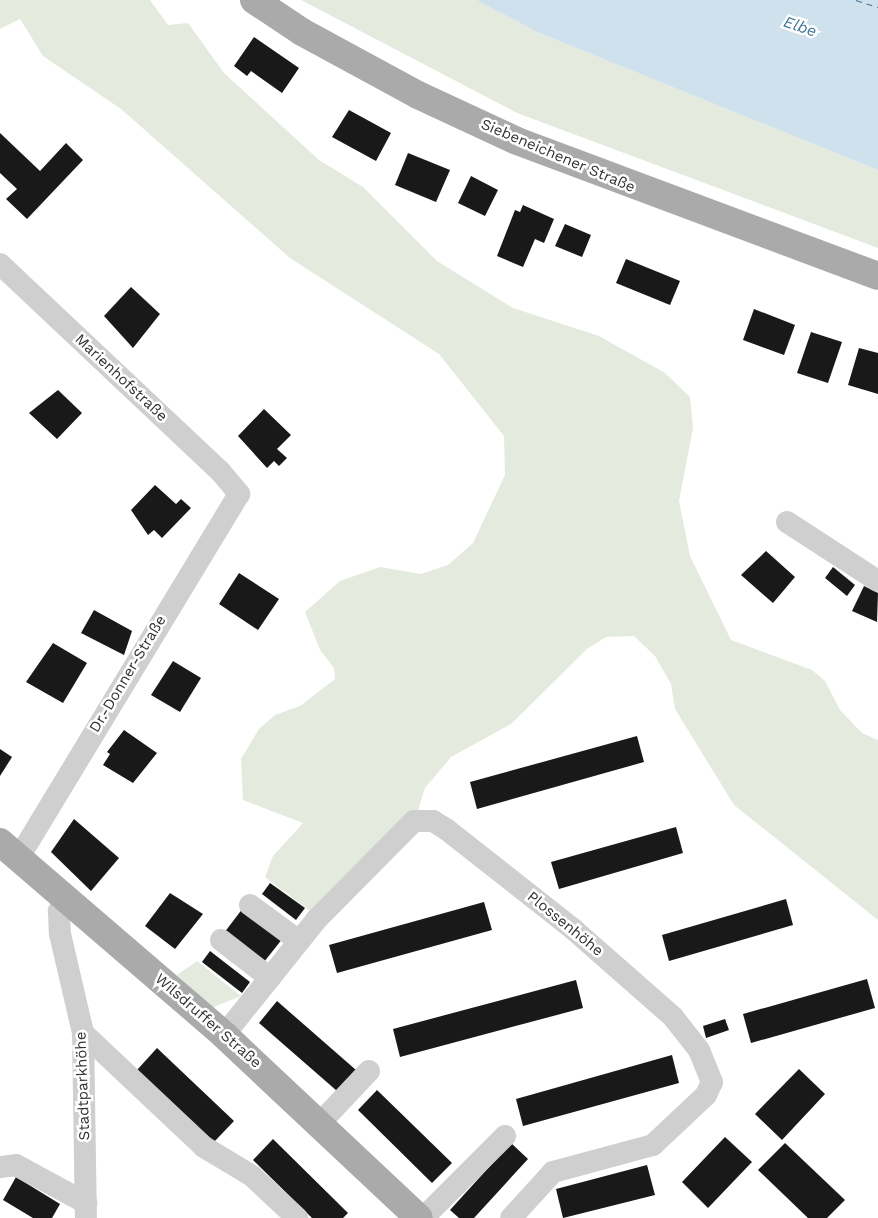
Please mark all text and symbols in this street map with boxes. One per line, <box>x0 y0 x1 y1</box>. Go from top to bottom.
water label: Elbe <box>781 12 819 42</box>
street label: Siebeneichener Straße <box>478 115 638 197</box>
street label: Marienhofstraße <box>71 331 171 425</box>
street label: Dr.-Donner-Straße <box>86 612 170 736</box>
street label: Plossenhöhe <box>523 888 607 960</box>
street label: Wilsdruffer Straße <box>151 970 265 1072</box>
street label: Stadtparkhöhe <box>72 1031 94 1141</box>

